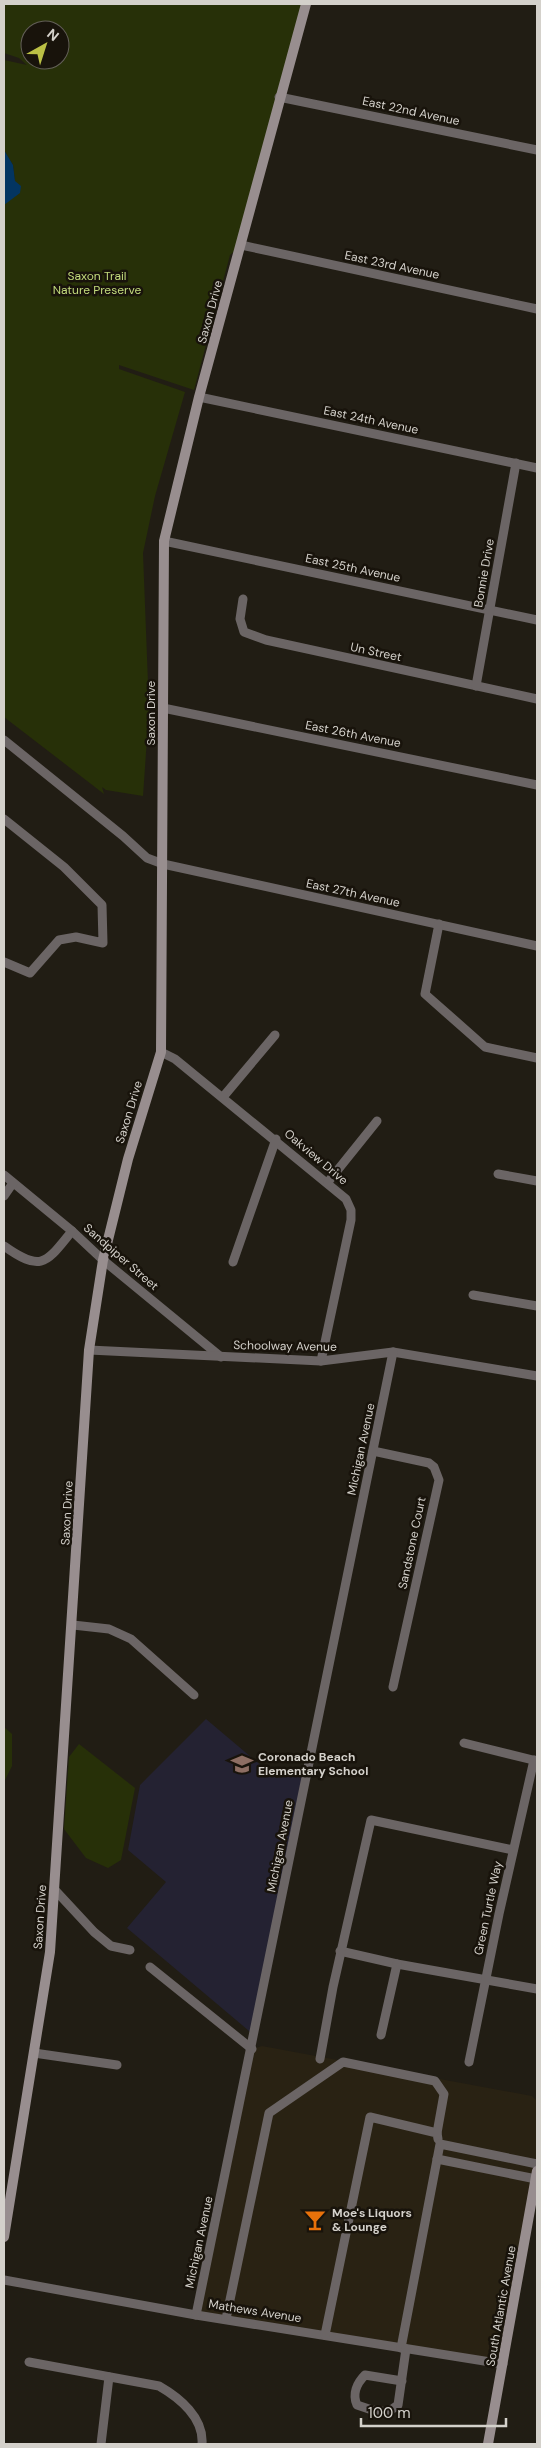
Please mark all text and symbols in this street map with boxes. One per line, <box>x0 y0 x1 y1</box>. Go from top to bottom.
north arrow <box>20 20 70 70</box>
text: N <box>44 25 63 45</box>
street label: East 22nd Avenue <box>361 93 461 129</box>
street label: East 23rd Avenue <box>343 247 441 283</box>
park label: Saxon Trail Nature Preserve <box>53 268 141 298</box>
street label: Saxon Drive <box>194 278 226 345</box>
street label: East 24th Avenue <box>322 402 420 438</box>
street label: Bonnie Drive <box>470 537 498 609</box>
street label: East 25th Avenue <box>304 550 402 586</box>
street label: Un Street <box>349 639 403 665</box>
street label: Saxon Drive <box>143 680 159 745</box>
street label: East 26th Avenue <box>304 717 402 751</box>
street label: East 27th Avenue <box>305 875 402 911</box>
street label: Saxon Drive <box>112 1079 146 1145</box>
street label: Oakview Drive <box>281 1126 351 1188</box>
street label: Sandpiper Street <box>80 1220 162 1294</box>
street label: Schoolway Avenue <box>233 1337 337 1355</box>
street label: Michigan Avenue <box>343 1401 379 1496</box>
street label: Saxon Drive <box>57 1480 77 1546</box>
street label: Sandstone Court <box>394 1495 430 1591</box>
place label: Coronado Beach Elementary School <box>258 1749 368 1779</box>
school or university icon: Coronado Beach Elementary School <box>229 1751 255 1777</box>
street label: Michigan Avenue <box>263 1798 297 1894</box>
street label: Green Turtle Way <box>470 1859 506 1957</box>
street label: Saxon Drive <box>30 1884 50 1950</box>
street label: Michigan Avenue <box>181 2194 217 2289</box>
place label: Moe's Liquors & Lounge <box>332 2205 412 2235</box>
bar icon: Moe's Liquors & Lounge <box>302 2207 328 2233</box>
street label: South Atlantic Avenue <box>482 2244 520 2368</box>
street label: Mathews Avenue <box>207 2296 303 2326</box>
scale bar <box>361 2396 506 2428</box>
text: 100 m <box>368 2403 411 2423</box>

